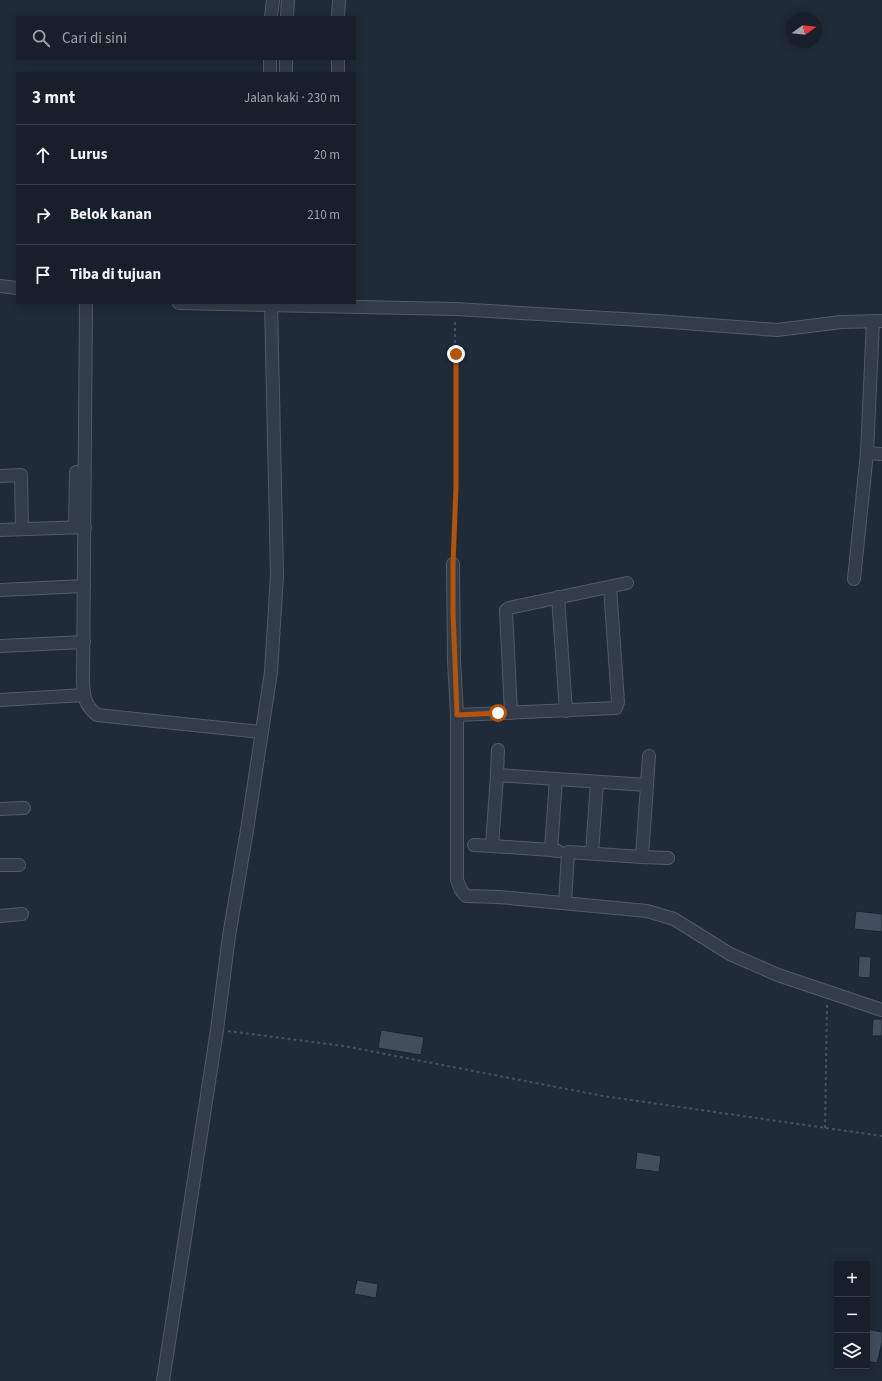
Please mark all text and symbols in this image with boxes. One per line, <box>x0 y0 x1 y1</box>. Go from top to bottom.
north arrow <box>786 12 822 48</box>
search box <box>16 16 356 60</box>
icon: search <box>30 27 52 49</box>
text: Cari di sini <box>62 28 127 49</box>
text: 3 mnt <box>32 86 75 110</box>
text: Jalan kaki · 230 m <box>244 89 340 107</box>
icon: ahead <box>32 144 54 166</box>
text: Lurus <box>70 144 107 165</box>
text: 20 m <box>314 146 340 164</box>
icon: right <box>32 204 54 226</box>
text: Belok kanan <box>70 204 152 225</box>
text: 210 m <box>307 206 340 224</box>
icon: arrive <box>32 264 54 286</box>
text: Tiba di tujuan <box>70 264 161 285</box>
route end <box>447 345 465 363</box>
route start <box>489 704 507 722</box>
map controls <box>834 1261 870 1369</box>
button: + <box>834 1261 870 1297</box>
button: − <box>834 1297 870 1333</box>
button: layers <box>834 1333 870 1369</box>

